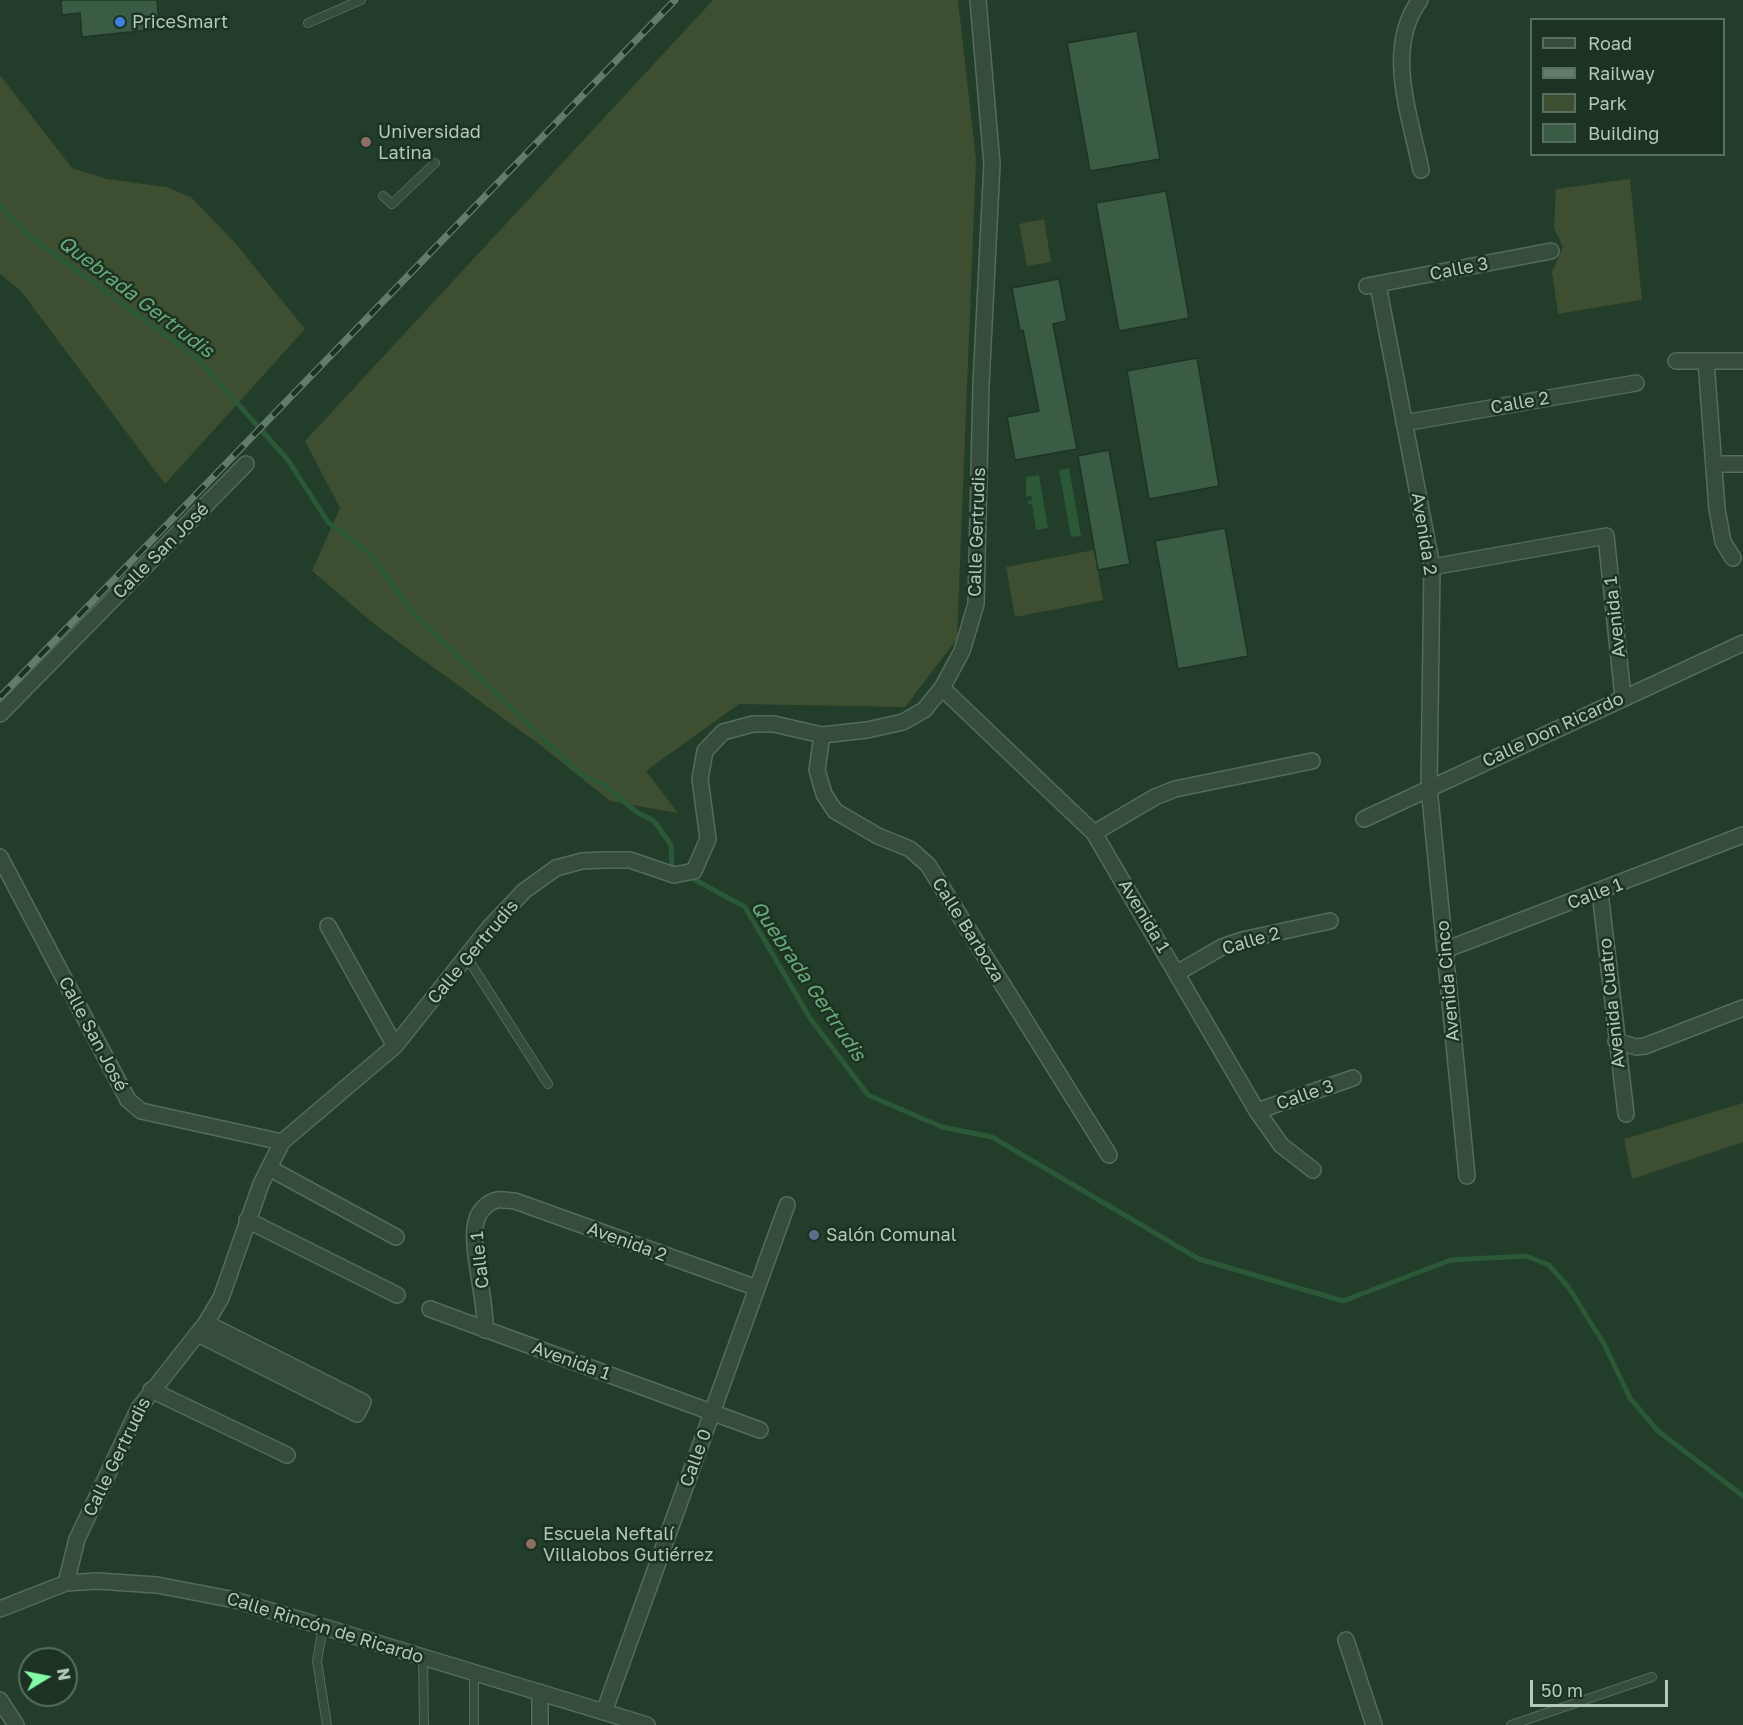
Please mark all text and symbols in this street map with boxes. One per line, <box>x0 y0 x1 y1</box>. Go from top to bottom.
place label: PriceSmart <box>132 11 228 33</box>
marker: PriceSmart <box>113 15 127 29</box>
legend <box>1530 18 1725 156</box>
text: Road <box>1588 32 1632 54</box>
text: Railway <box>1588 62 1655 84</box>
text: Park <box>1588 92 1627 114</box>
place label: Universidad Latina <box>378 121 481 164</box>
text: Building <box>1588 122 1659 144</box>
marker: Universidad Latina <box>359 135 373 149</box>
water label: Quebrada Gertrudis <box>54 231 218 363</box>
street label: Calle 3 <box>1428 253 1490 285</box>
street label: Calle 2 <box>1489 387 1551 419</box>
street label: Calle Gertrudis <box>964 467 990 597</box>
street label: Avenida 2 <box>1407 491 1441 577</box>
street label: Calle San José <box>109 499 213 603</box>
street label: Avenida 1 <box>1600 575 1630 659</box>
street label: Calle Don Ricardo <box>1479 688 1627 772</box>
street label: Calle Barboza <box>927 874 1009 986</box>
street label: Calle 1 <box>1564 874 1626 914</box>
street label: Avenida 1 <box>1114 876 1174 956</box>
street label: Calle Gertrudis <box>423 895 523 1009</box>
water label: Quebrada Gertrudis <box>745 896 871 1066</box>
street label: Avenida Cinco <box>1432 920 1464 1042</box>
street label: Calle 2 <box>1220 922 1282 960</box>
street label: Avenida Cuatro <box>1594 937 1630 1069</box>
street label: Calle San José <box>54 973 132 1095</box>
street label: Calle 3 <box>1273 1075 1337 1115</box>
street label: Avenida 2 <box>584 1218 670 1266</box>
place label: Salón Comunal <box>826 1224 956 1246</box>
marker: Salón Comunal <box>807 1228 821 1242</box>
street label: Calle 1 <box>466 1230 494 1290</box>
street label: Avenida 1 <box>529 1337 613 1385</box>
street label: Calle Gertrudis <box>79 1394 155 1520</box>
street label: Calle 0 <box>676 1426 716 1490</box>
place label: Escuela Neftalí Villalobos Gutiérrez <box>543 1523 713 1565</box>
marker: Escuela Neftalí Villalobos Gutiérrez <box>524 1537 538 1551</box>
street label: Calle Rincón de Ricardo <box>224 1588 426 1668</box>
north arrow <box>18 1647 78 1707</box>
text: N <box>53 1666 75 1682</box>
scale bar <box>1533 1668 1671 1706</box>
text: 50 m <box>1541 1679 1583 1701</box>

